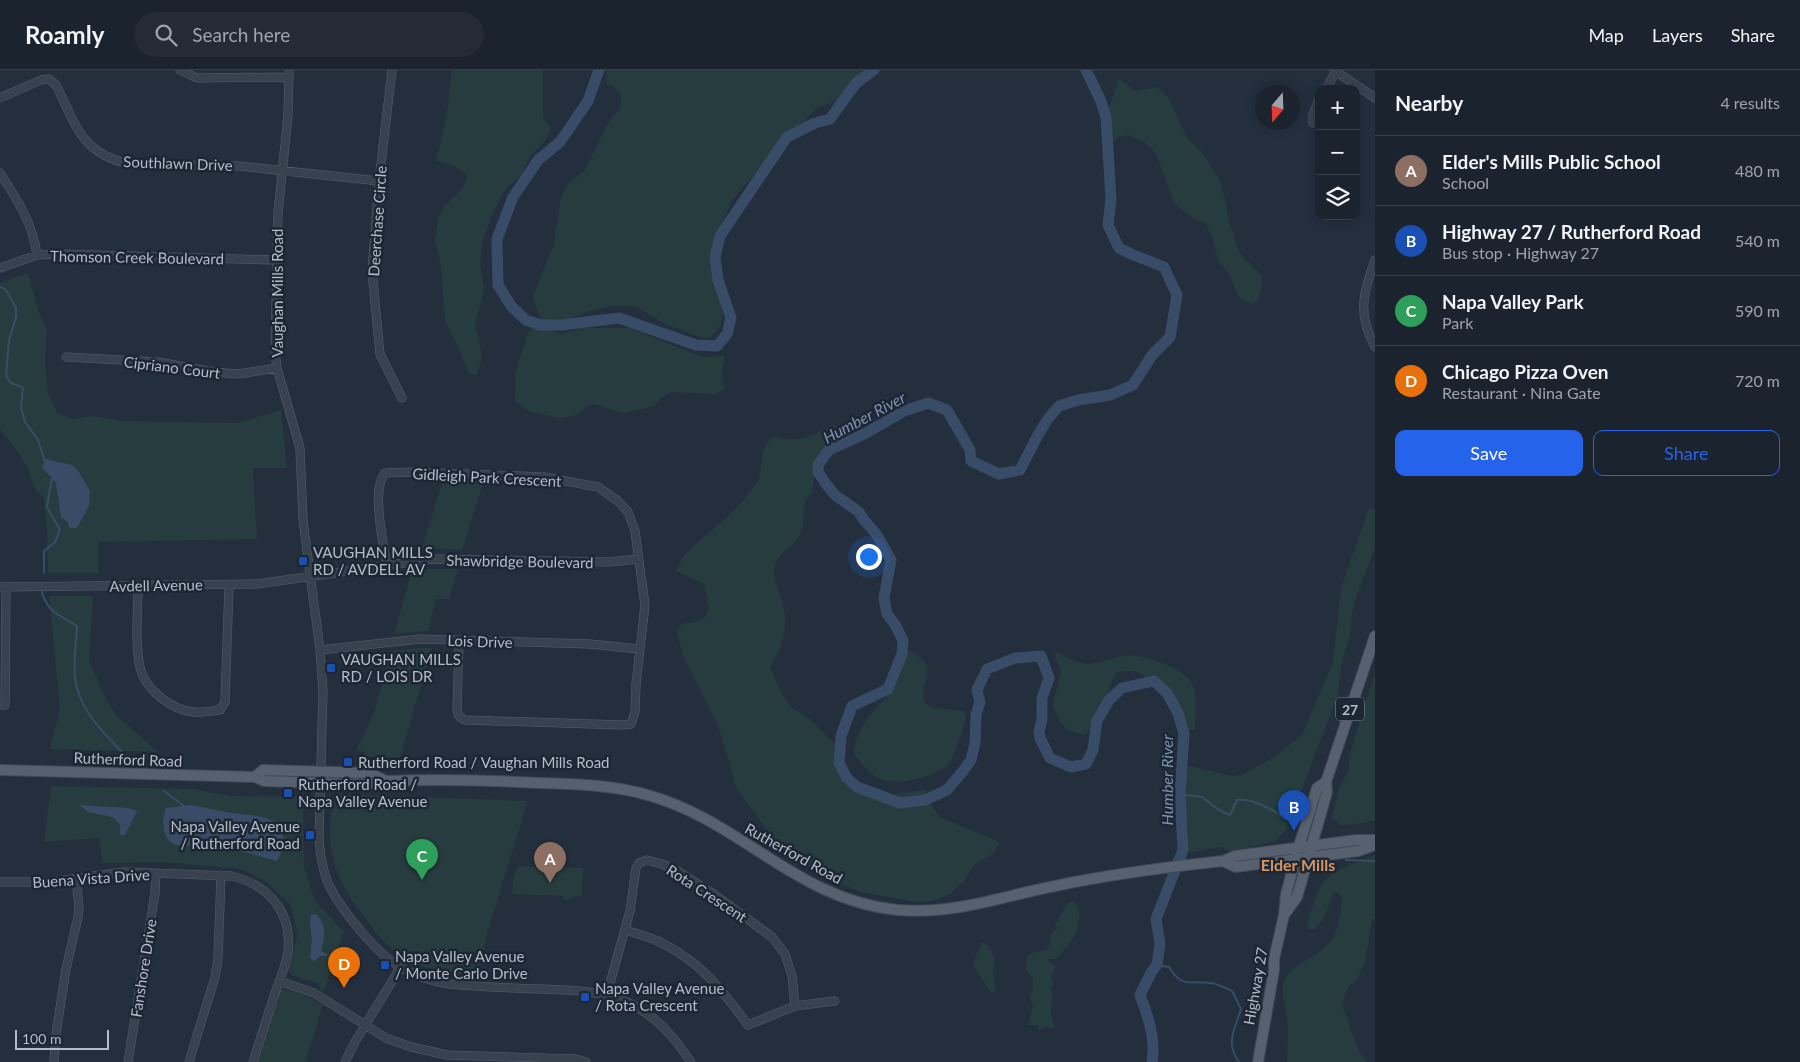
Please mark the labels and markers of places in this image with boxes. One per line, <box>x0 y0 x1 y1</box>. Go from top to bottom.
place label: VAUGHAN MILLS RD / AVDELL AV <box>313 543 433 578</box>
marker: VAUGHAN MILLS RD / AVDELL AV <box>297 555 309 567</box>
place label: VAUGHAN MILLS RD / LOIS DR <box>341 650 461 685</box>
marker: VAUGHAN MILLS RD / LOIS DR <box>325 662 337 674</box>
place label: Rutherford Road / Vaughan Mills Road <box>358 753 610 771</box>
marker: Rutherford Road / Vaughan Mills Road <box>342 756 354 768</box>
place label: Rutherford Road / Napa Valley Avenue <box>298 775 428 810</box>
marker: Rutherford Road / Napa Valley Avenue <box>282 787 294 799</box>
pin: B <box>1278 790 1310 831</box>
place label: Napa Valley Avenue / Rutherford Road <box>170 817 300 852</box>
marker: Napa Valley Avenue / Rutherford Road <box>304 829 316 841</box>
pin: C <box>406 839 438 880</box>
pin: A <box>534 842 566 883</box>
pin: D <box>328 947 360 988</box>
place label: Napa Valley Avenue / Monte Carlo Drive <box>395 947 528 982</box>
marker: Napa Valley Avenue / Monte Carlo Drive <box>379 959 391 971</box>
place label: Napa Valley Avenue / Rota Crescent <box>595 979 725 1014</box>
marker: Napa Valley Avenue / Rota Crescent <box>579 991 591 1003</box>

